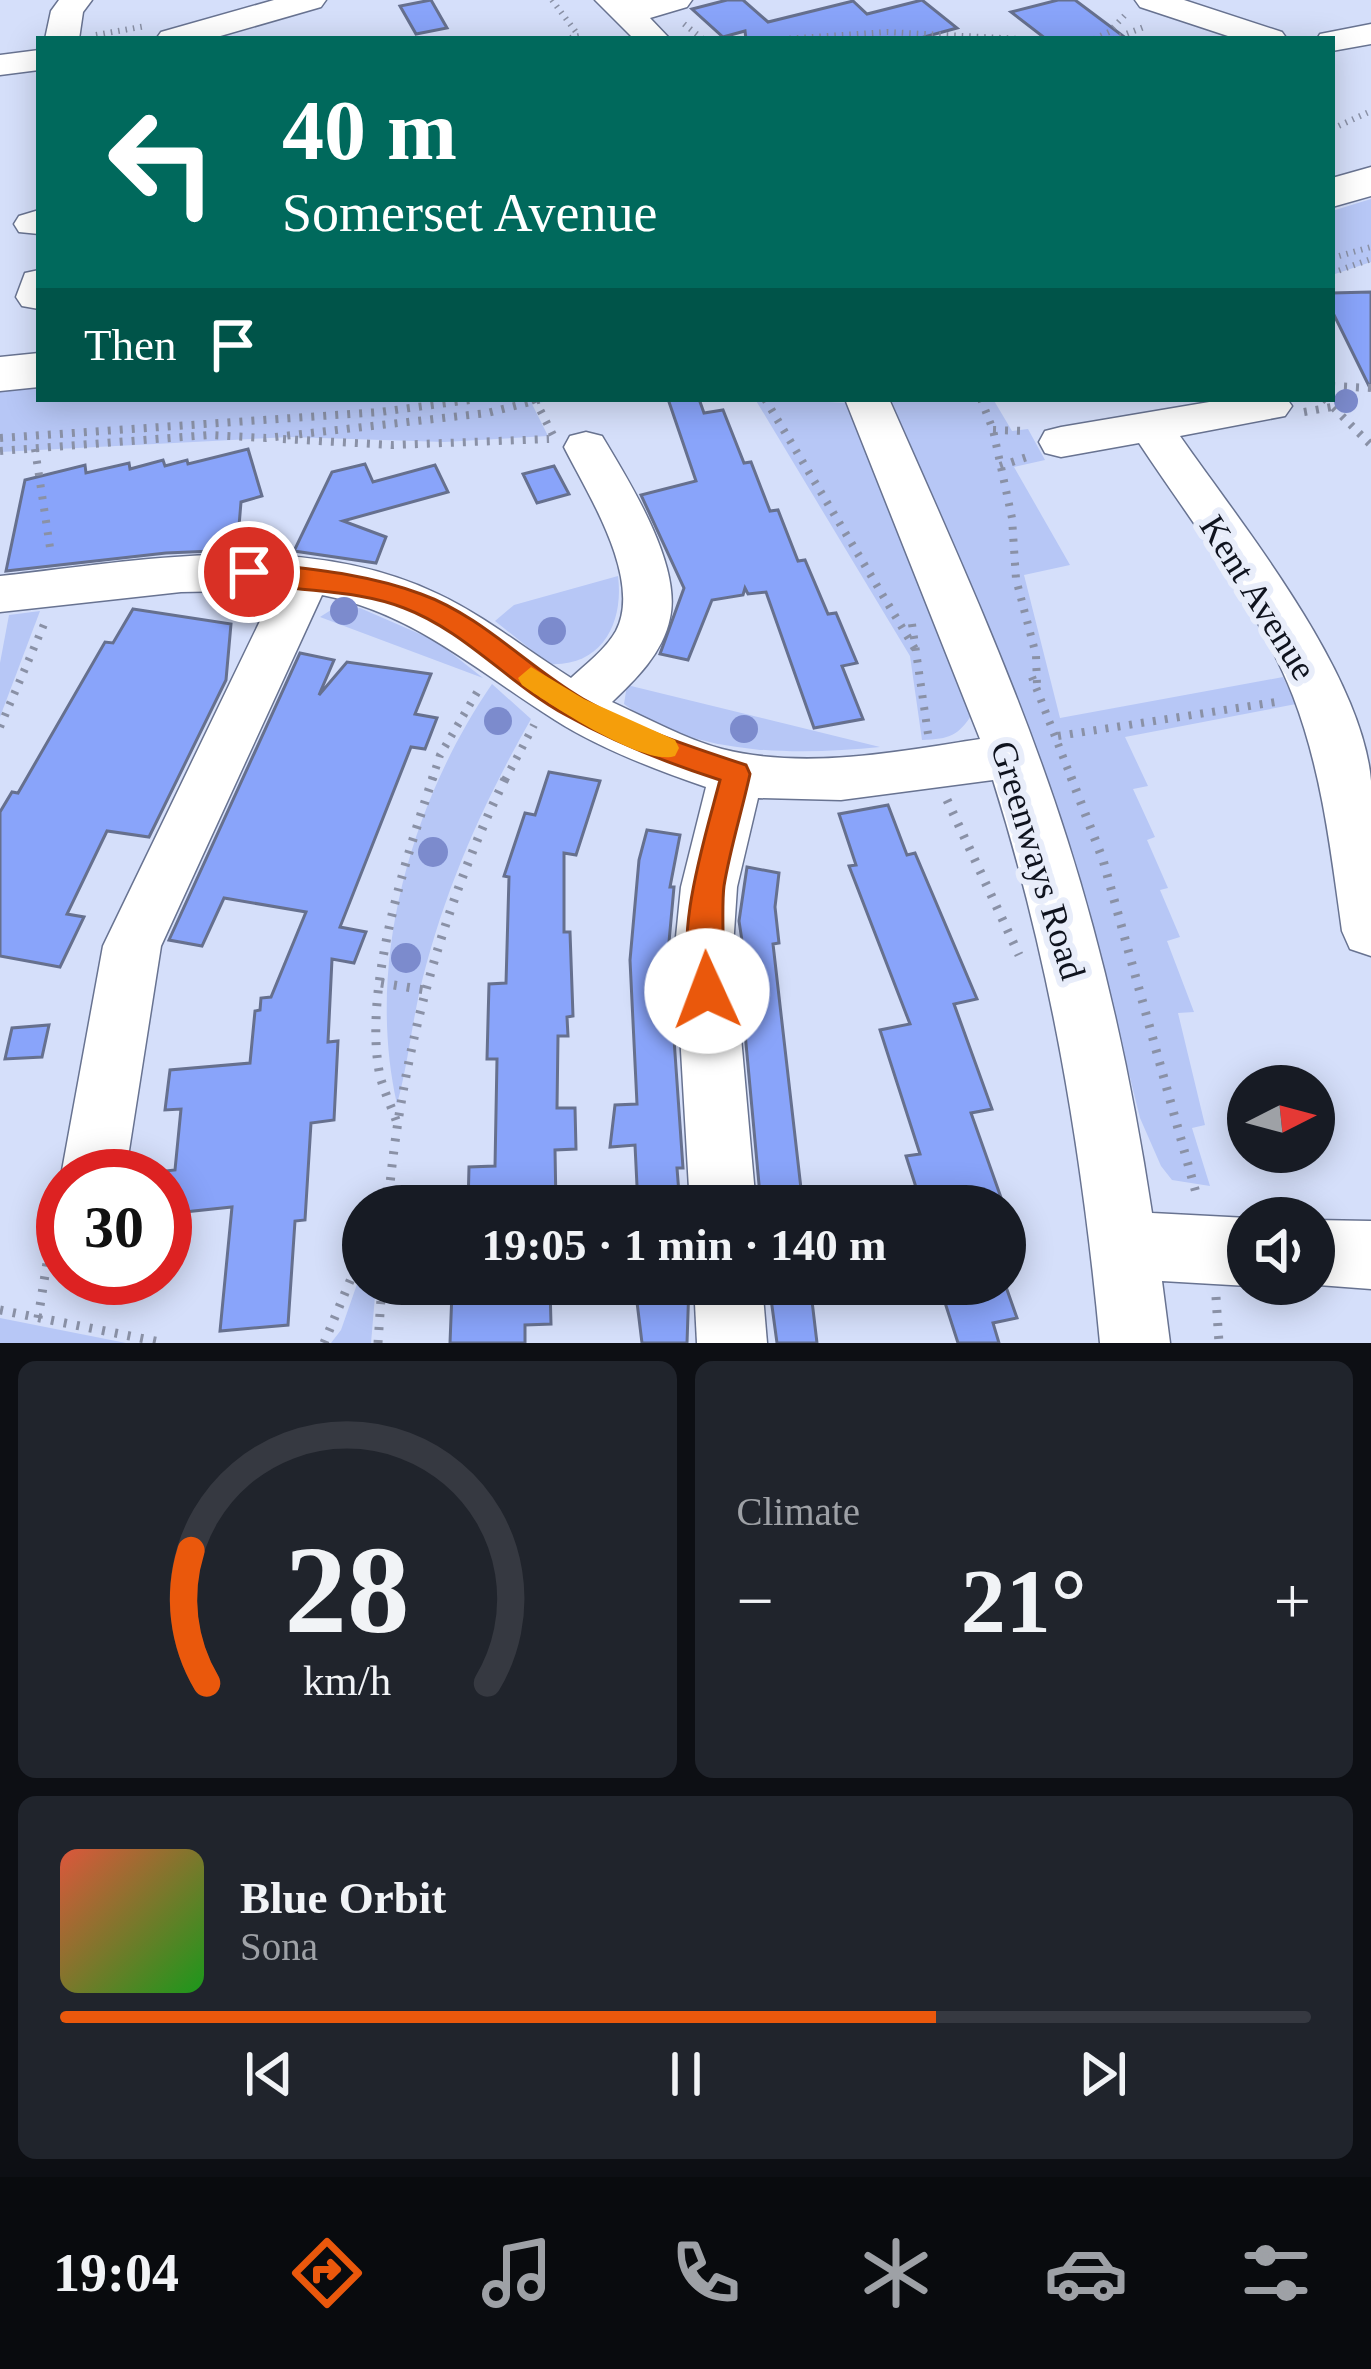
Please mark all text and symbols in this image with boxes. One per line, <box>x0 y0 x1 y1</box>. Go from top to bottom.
icon: left <box>84 84 240 240</box>
text: 40 m <box>282 84 457 177</box>
text: Somerset Avenue <box>282 183 657 243</box>
icon: arrive <box>200 312 266 378</box>
text: Then <box>84 320 176 370</box>
street label: Kent Avenue <box>1192 508 1324 687</box>
pin <box>198 521 300 623</box>
icon: arrive <box>216 539 282 605</box>
street label: Greenways Road <box>983 736 1093 984</box>
position arrow <box>644 928 770 1054</box>
north arrow <box>1227 1065 1335 1173</box>
map controls <box>1227 1065 1335 1305</box>
speed limit sign: 30 <box>36 1149 192 1305</box>
button: sound <box>1227 1197 1335 1305</box>
text: 19:05 · 1 min · 140 m <box>482 1220 887 1270</box>
text: Climate <box>737 1490 860 1533</box>
text: 28 <box>285 1521 410 1659</box>
text: 21° <box>961 1552 1087 1651</box>
text: − <box>737 1564 774 1637</box>
text: + <box>1274 1564 1311 1637</box>
text: km/h <box>303 1656 391 1703</box>
text: Blue Orbit <box>240 1873 446 1923</box>
text: Sona <box>240 1925 318 1968</box>
icon: previous <box>236 2041 302 2107</box>
icon: pause <box>653 2041 719 2107</box>
icon: next <box>1070 2041 1136 2107</box>
icon: directions <box>285 2231 369 2315</box>
icon: music <box>475 2231 559 2315</box>
icon: phone <box>664 2231 748 2315</box>
icon: climate <box>854 2231 938 2315</box>
icon: car <box>1044 2231 1128 2315</box>
icon: filters <box>1234 2231 1318 2315</box>
text: 19:04 <box>53 2243 179 2303</box>

